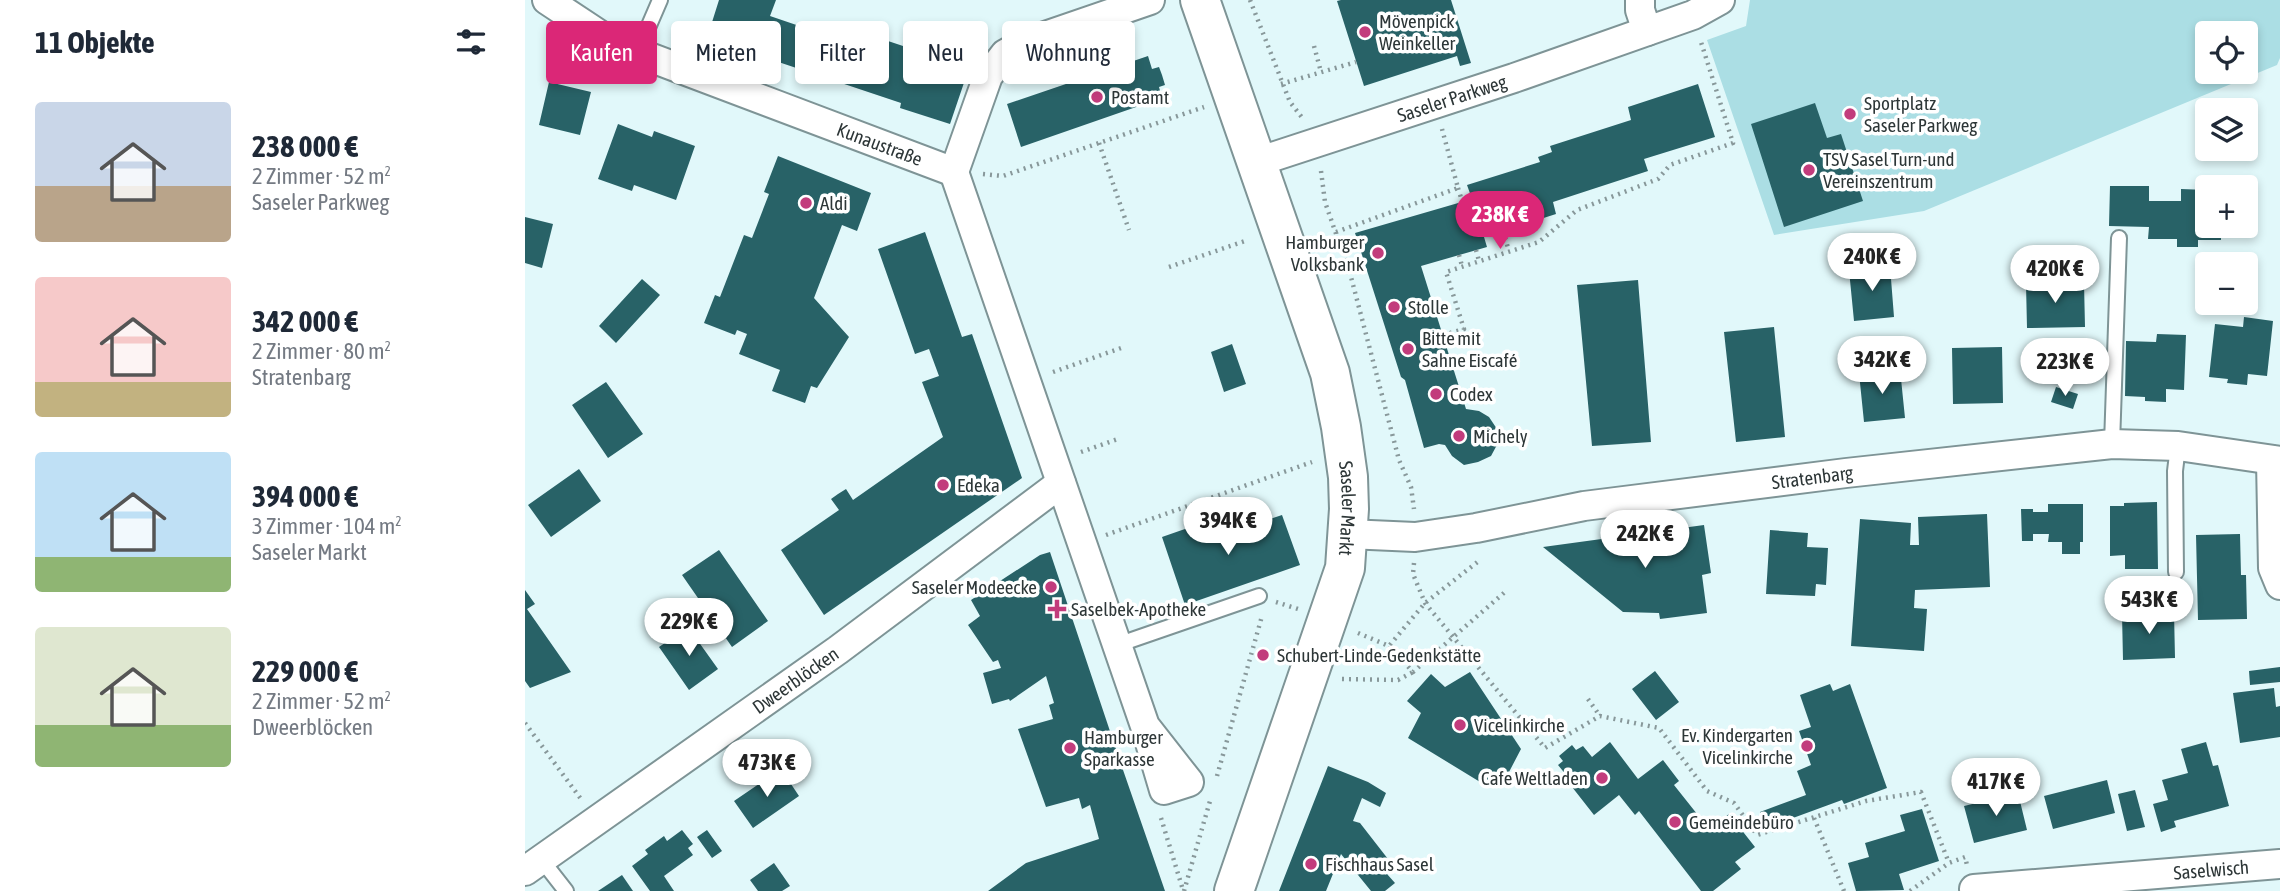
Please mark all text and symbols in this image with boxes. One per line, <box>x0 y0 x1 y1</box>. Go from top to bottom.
place label: Mövenpick Weinkeller <box>1379 10 1456 54</box>
chip: Kaufen <box>546 21 657 84</box>
chip: Mieten <box>671 21 781 84</box>
chip: Filter <box>795 21 889 84</box>
chip: Neu <box>903 21 988 84</box>
chip: Wohnung <box>1002 21 1135 84</box>
map controls <box>2195 21 2258 315</box>
button: locate <box>2195 21 2258 84</box>
icon: filters <box>452 23 490 61</box>
marker: Mövenpick Weinkeller <box>1357 24 1373 40</box>
text: 11 Objekte <box>35 25 155 59</box>
street label: Saseler Parkweg <box>1394 70 1510 126</box>
place label: Postamt <box>1111 86 1169 108</box>
marker: Postamt <box>1089 89 1105 105</box>
place label: Sportplatz Saseler Parkweg <box>1864 92 1978 136</box>
button: layers <box>2195 98 2258 161</box>
marker: Sportplatz Saseler Parkweg <box>1842 106 1858 122</box>
street label: Kunaustraße <box>834 118 925 170</box>
text: 238 000 € <box>252 129 358 163</box>
icon: home <box>91 130 175 214</box>
place label: TSV Sasel Turn-und Vereinszentrum <box>1823 148 1955 192</box>
marker: TSV Sasel Turn-und Vereinszentrum <box>1801 162 1817 178</box>
text: 2 Zimmer · 52 m² <box>252 163 391 189</box>
button: + <box>2195 175 2258 238</box>
text: Saseler Parkweg <box>252 189 389 215</box>
pin: 238K € <box>1443 191 1557 251</box>
place label: Aldi <box>820 192 848 214</box>
marker: Aldi <box>798 195 814 211</box>
text: 238K € <box>1471 201 1529 227</box>
place label: Hamburger Volksbank <box>1285 231 1365 275</box>
pin: 240K € <box>1815 233 1929 293</box>
text: 240K € <box>1843 243 1901 269</box>
marker: Hamburger Volksbank <box>1370 245 1386 261</box>
pin: 420K € <box>1998 246 2112 305</box>
button: − <box>2195 252 2258 315</box>
text: 420K € <box>2026 255 2084 281</box>
place label: Stolle <box>1408 296 1449 318</box>
marker: Stolle <box>1386 299 1402 315</box>
text: 342 000 € <box>252 304 358 338</box>
icon: home <box>91 305 175 389</box>
place label: Bitte mit Sahne Eiscafé <box>1422 327 1517 371</box>
pin: 342K € <box>1825 336 1939 396</box>
text: 2 Zimmer · 80 m² <box>252 338 391 364</box>
pin: 223K € <box>2008 338 2122 398</box>
marker: Bitte mit Sahne Eiscafé <box>1400 341 1416 357</box>
text: 342K € <box>1853 346 1911 372</box>
text: 223K € <box>2036 348 2094 374</box>
text: Stratenbarg <box>252 364 351 390</box>
place label: Codex <box>1450 383 1493 405</box>
marker: Codex <box>1428 386 1444 402</box>
place label: Michely <box>1473 425 1528 447</box>
marker: Michely <box>1451 428 1467 444</box>
street label: Saseler Markt <box>1335 460 1360 556</box>
street label: Stratenbarg <box>1770 461 1855 493</box>
place label: Edeka <box>957 474 1000 496</box>
marker: Edeka <box>935 477 951 493</box>
text: 394 000 € <box>252 479 358 513</box>
icon: home <box>91 480 175 564</box>
pin: 394K € <box>1171 498 1285 557</box>
text: 394K € <box>1199 507 1257 533</box>
pin: 242K € <box>1588 510 1702 570</box>
text: 3 Zimmer · 104 m² <box>252 513 402 539</box>
text: 242K € <box>1616 520 1674 546</box>
text: Saseler Markt <box>252 539 367 565</box>
place label: Saseler Modeecke <box>912 576 1037 598</box>
pin: 543K € <box>2092 576 2206 636</box>
marker: Saseler Modeecke <box>1043 579 1059 595</box>
text: 543K € <box>2120 586 2178 612</box>
pin: 229K € <box>632 598 746 658</box>
place label: Saselbek-Apotheke <box>1071 598 1206 620</box>
marker: Saselbek-Apotheke <box>1049 601 1065 617</box>
text: 229K € <box>660 608 718 634</box>
street label: Dweerblöcken <box>748 642 843 718</box>
place label: Schubert-Linde-Gedenkstätte <box>1277 644 1481 666</box>
marker: Schubert-Linde-Gedenkstätte <box>1255 647 1271 663</box>
text: 229 000 € <box>252 654 358 688</box>
icon: home <box>91 655 175 739</box>
text: 2 Zimmer · 52 m² <box>252 688 391 714</box>
text: Dweerblöcken <box>252 714 373 740</box>
place label: Vicelinkirche <box>1474 714 1565 736</box>
marker: Vicelinkirche <box>1452 717 1468 733</box>
place label: Ev. Kindergarten Vicelinkirche <box>1681 724 1793 768</box>
place label: Hamburger Sparkasse <box>1084 726 1163 770</box>
marker: Ev. Kindergarten Vicelinkirche <box>1799 738 1815 754</box>
pin: 473K € <box>710 740 824 799</box>
marker: Hamburger Sparkasse <box>1062 740 1078 756</box>
text: 473K € <box>738 749 796 775</box>
pin: 417K € <box>1939 758 2053 818</box>
place label: Cafe Weltladen <box>1481 767 1588 789</box>
text: 417K € <box>1967 768 2025 794</box>
marker: Cafe Weltladen <box>1594 770 1610 786</box>
place label: Gemeindebüro <box>1689 811 1794 833</box>
marker: Gemeindebüro <box>1667 814 1683 830</box>
place label: Fischhaus Sasel <box>1325 853 1434 875</box>
marker: Fischhaus Sasel <box>1303 856 1319 872</box>
street label: Saselwisch <box>2173 856 2250 884</box>

